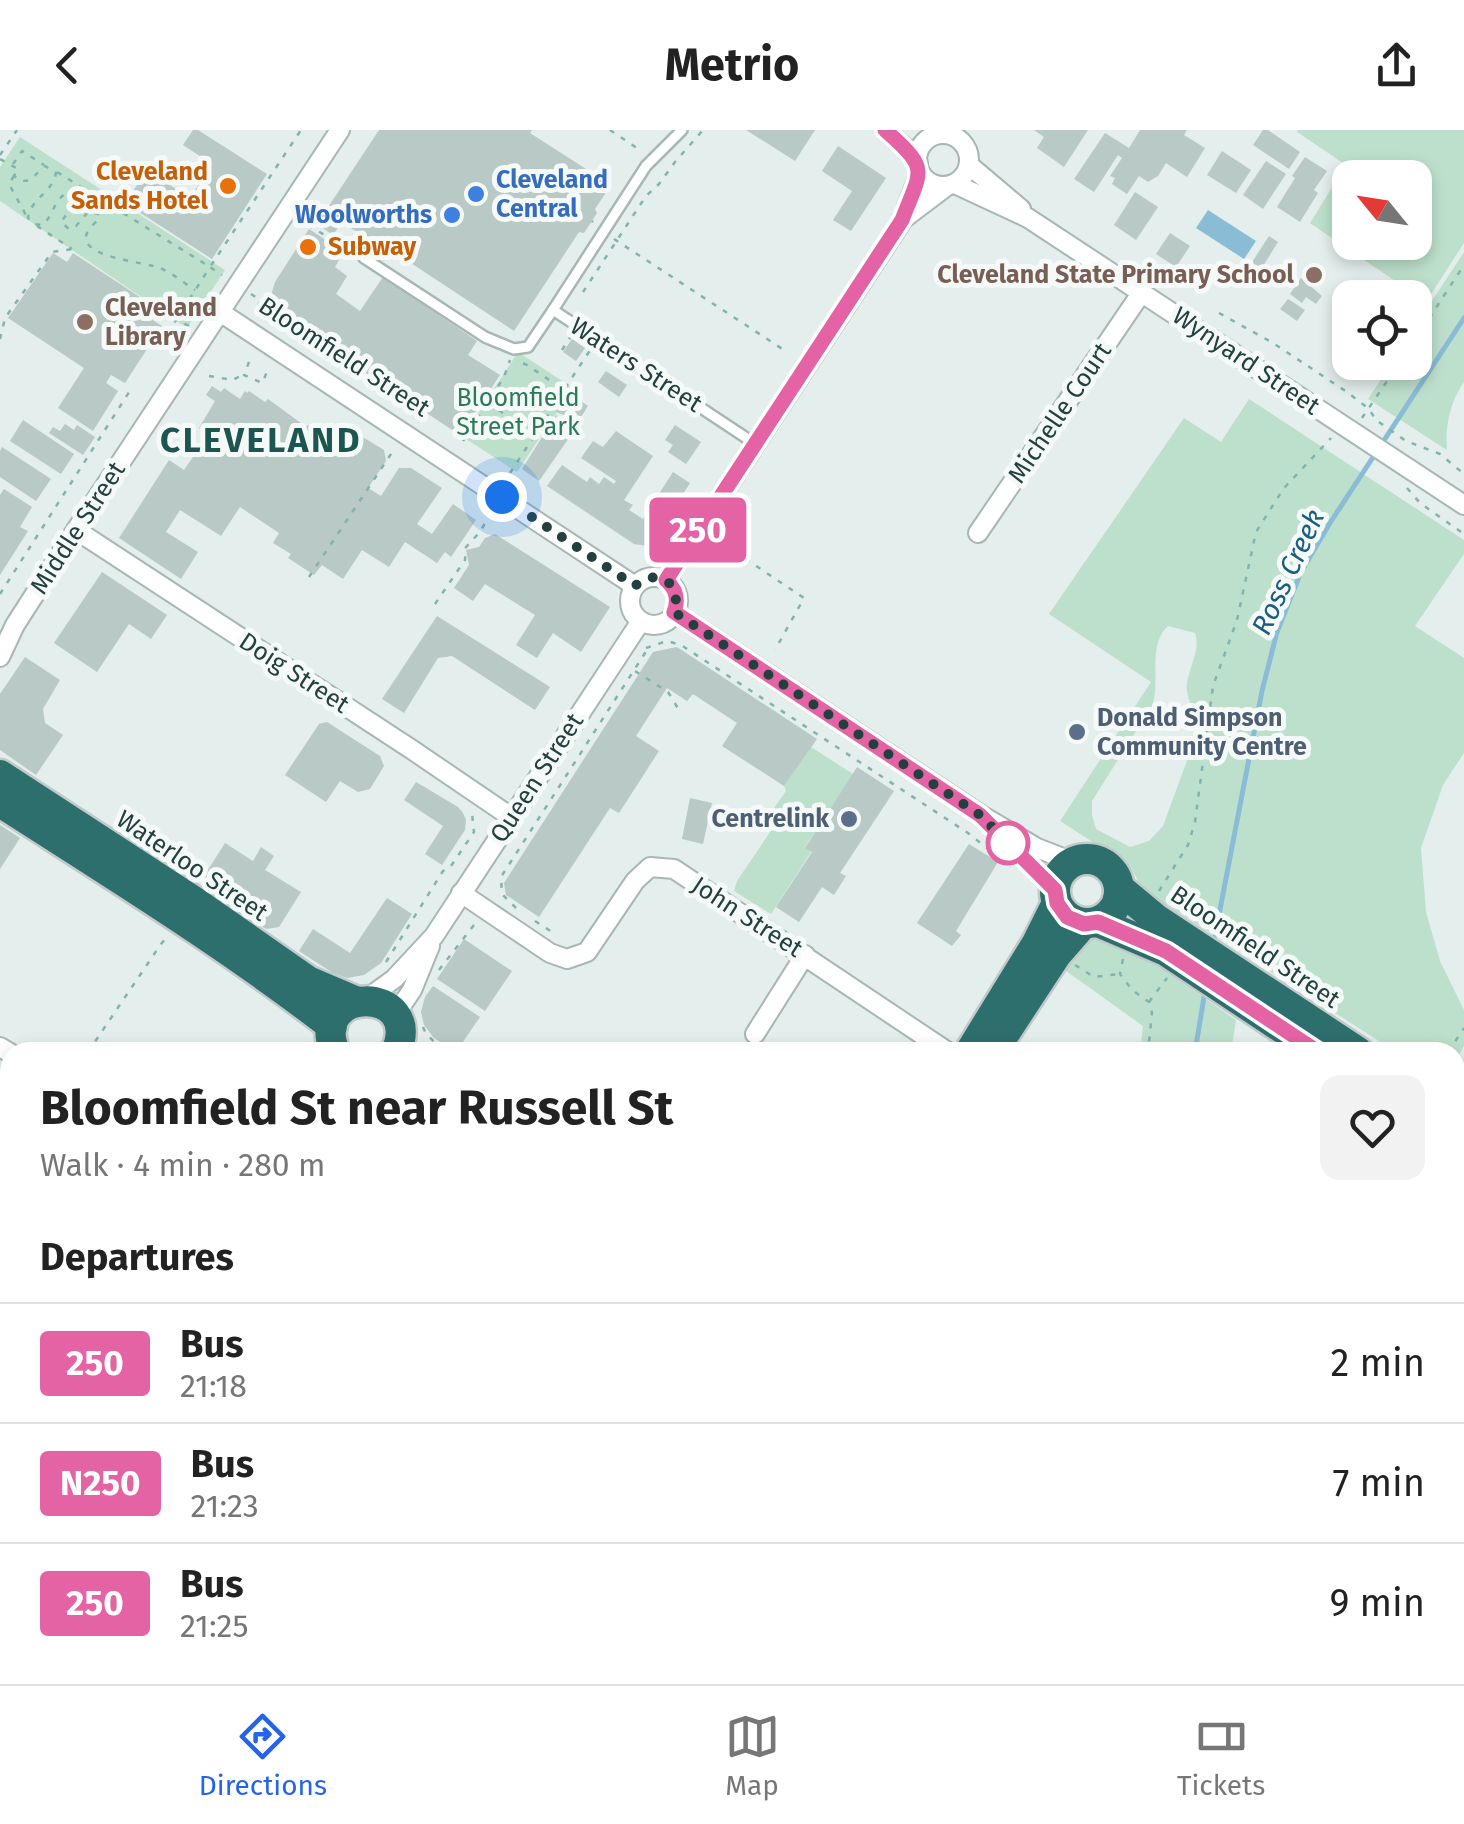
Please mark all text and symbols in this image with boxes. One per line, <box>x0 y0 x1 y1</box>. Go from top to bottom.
icon: back <box>40 38 95 93</box>
text: Metrio <box>665 38 799 92</box>
icon: share <box>1369 38 1424 93</box>
place label: Cleveland Sands Hotel <box>71 157 209 216</box>
north arrow <box>1332 160 1432 260</box>
map controls <box>1332 160 1432 380</box>
place label: Cleveland Central <box>496 165 608 224</box>
marker: Cleveland Sands Hotel <box>217 175 239 197</box>
marker: Cleveland Central <box>465 183 487 205</box>
place label: Woolworths <box>295 200 432 230</box>
marker: Woolworths <box>441 204 463 226</box>
place label: Subway <box>328 232 417 262</box>
marker: Subway <box>297 236 319 258</box>
place label: Cleveland State Primary School <box>937 260 1295 290</box>
marker: Cleveland State Primary School <box>1303 264 1325 286</box>
button: locate <box>1332 280 1432 380</box>
street label: Bloomfield Street <box>253 291 436 424</box>
place label: Cleveland Library <box>105 293 217 352</box>
street label: Wynyard Street <box>1167 301 1326 422</box>
marker: Cleveland Library <box>74 311 96 333</box>
street label: Waters Street <box>564 311 708 419</box>
street label: Michelle Court <box>1002 336 1119 489</box>
park label: Bloomfield Street Park <box>456 383 580 442</box>
district label: CLEVELAND <box>160 419 362 461</box>
street label: Middle Street <box>24 455 132 600</box>
your location <box>477 472 527 522</box>
line badge: 250 <box>640 498 756 562</box>
water label: Ross Creek <box>1245 504 1331 640</box>
text: 250 <box>669 509 727 551</box>
street label: Doig Street <box>233 626 355 720</box>
place label: Donald Simpson Community Centre <box>1097 703 1307 762</box>
street label: Queen Street <box>484 707 590 848</box>
marker: Donald Simpson Community Centre <box>1066 721 1088 743</box>
street label: Waterloo Street <box>111 804 274 928</box>
place label: Centrelink <box>711 804 830 834</box>
marker: Centrelink <box>838 808 860 830</box>
unlabelled marker <box>987 822 1029 864</box>
street label: John Street <box>686 870 809 964</box>
street label: Bloomfield Street <box>1165 879 1346 1015</box>
button: heart <box>1320 1075 1425 1180</box>
text: Bloomfield St near Russell St <box>40 1079 673 1137</box>
text: Walk · 4 min · 280 m <box>40 1146 326 1184</box>
text: Departures <box>40 1234 234 1280</box>
text: Bus <box>180 1321 244 1367</box>
text: 2 min <box>1331 1340 1425 1386</box>
text: 250 <box>66 1342 124 1384</box>
text: 21:18 <box>180 1367 247 1405</box>
text: Bus <box>191 1441 254 1487</box>
text: 7 min <box>1333 1460 1425 1506</box>
text: N250 <box>60 1462 141 1504</box>
text: 21:23 <box>191 1487 259 1525</box>
text: Bus <box>180 1561 244 1607</box>
text: 9 min <box>1329 1580 1425 1626</box>
text: 250 <box>66 1582 124 1624</box>
text: 21:25 <box>180 1607 248 1645</box>
tab: Directions <box>199 1709 327 1802</box>
tab: Map <box>725 1709 780 1802</box>
tab: Tickets <box>1177 1709 1265 1802</box>

